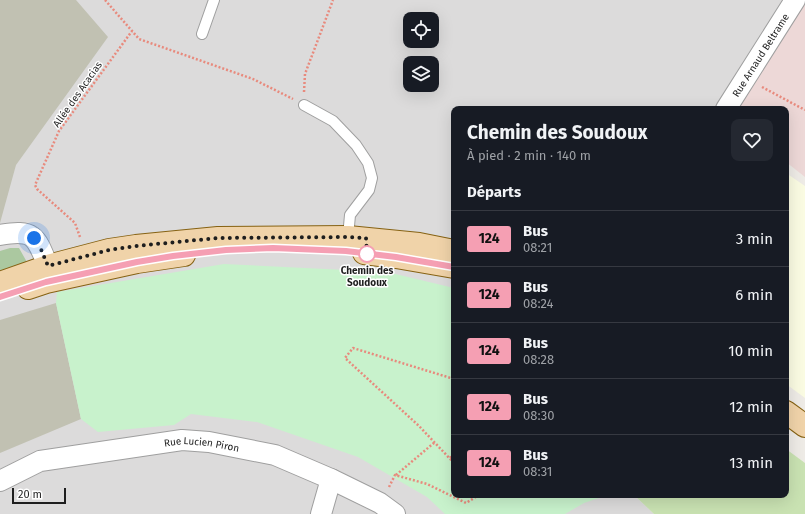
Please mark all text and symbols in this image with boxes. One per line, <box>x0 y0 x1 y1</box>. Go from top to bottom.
street label: Rue Arnaud Beltrame <box>730 11 792 99</box>
map controls <box>403 12 439 92</box>
button: locate <box>403 12 439 48</box>
button: layers <box>403 56 439 92</box>
street label: Allée des Acacias <box>51 59 105 130</box>
button: heart <box>731 119 773 161</box>
text: Chemin des Soudoux <box>467 121 648 144</box>
text: À pied · 2 min · 140 m <box>467 148 591 163</box>
text: Départs <box>467 183 521 201</box>
text: Bus <box>523 222 548 240</box>
your location <box>24 228 44 248</box>
text: 124 <box>478 230 500 247</box>
text: 3 min <box>736 230 773 248</box>
text: 08:21 <box>523 240 552 255</box>
marker: Chemin des Soudoux <box>358 245 376 263</box>
place label: Chemin des Soudoux <box>341 265 394 289</box>
text: Bus <box>523 278 548 296</box>
text: 124 <box>478 286 500 303</box>
text: 6 min <box>735 286 773 304</box>
text: 08:24 <box>523 296 554 311</box>
text: Bus <box>523 334 548 352</box>
text: 124 <box>478 342 500 359</box>
text: 10 min <box>728 342 773 360</box>
text: 08:28 <box>523 352 554 367</box>
text: Bus <box>523 390 548 408</box>
text: 124 <box>478 398 500 415</box>
text: 12 min <box>729 398 773 416</box>
text: 08:30 <box>523 408 554 423</box>
street label: Rue Lucien Piron <box>163 435 240 455</box>
text: Bus <box>523 446 548 464</box>
text: 124 <box>478 454 500 471</box>
text: 13 min <box>729 454 773 472</box>
text: 08:31 <box>523 464 552 479</box>
scale bar <box>12 486 66 505</box>
text: 20 m <box>18 488 42 501</box>

